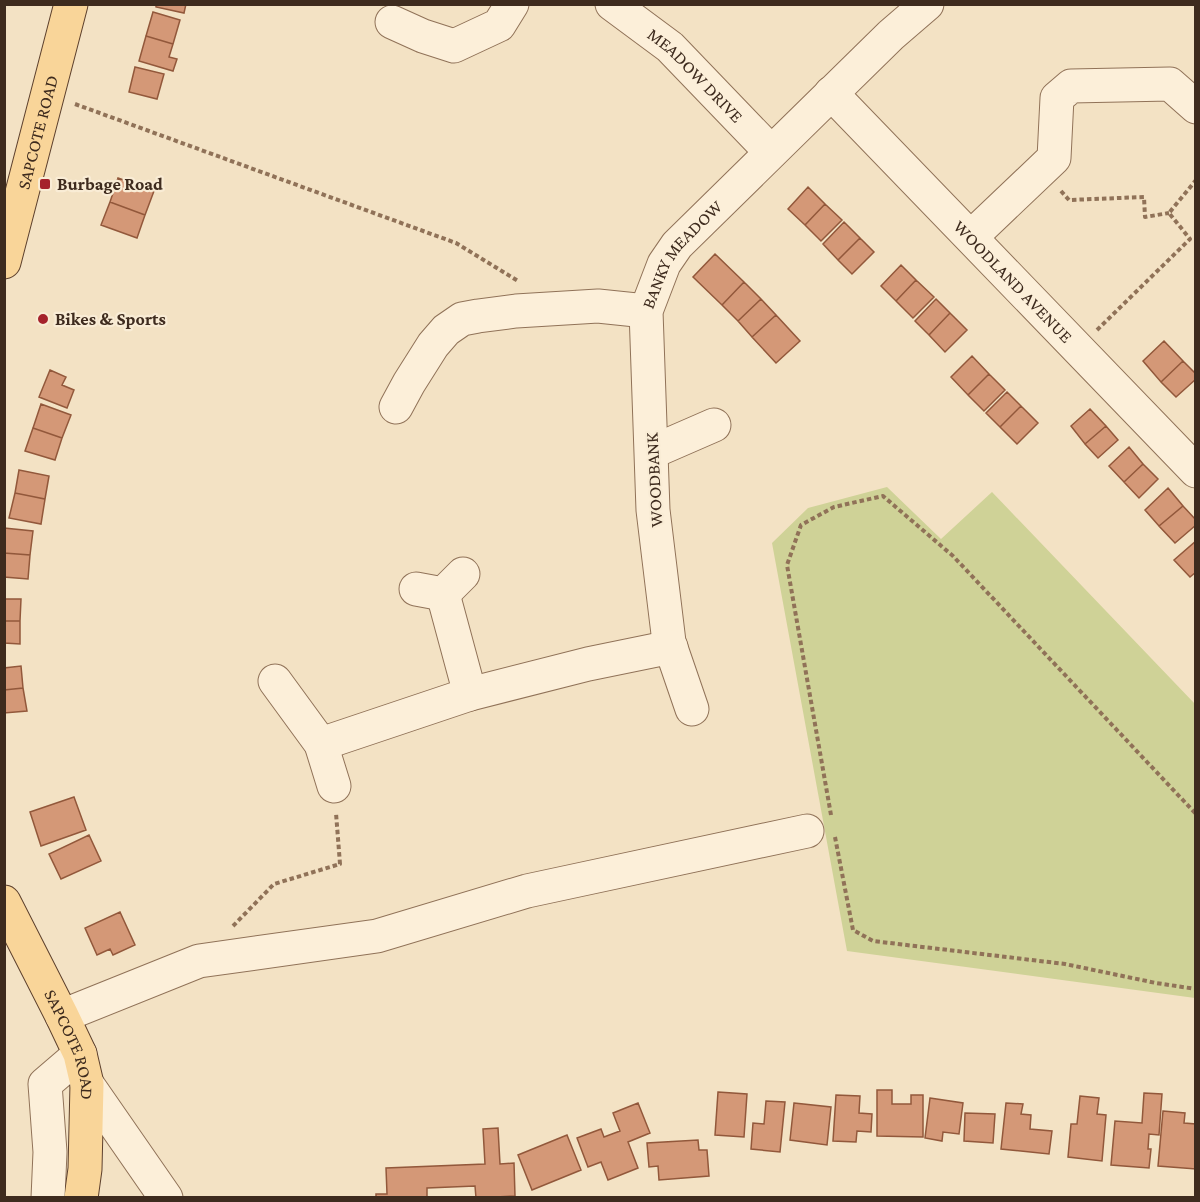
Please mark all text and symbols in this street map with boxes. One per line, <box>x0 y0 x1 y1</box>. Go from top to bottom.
street label: MEADOW DRIVE <box>644 24 747 127</box>
street label: SAPCOTE ROAD <box>13 73 62 191</box>
place label: Burbage Road <box>57 174 163 194</box>
marker: Burbage Road <box>38 177 52 191</box>
street label: BANKY MEADOW <box>638 196 727 311</box>
street label: WOODLAND AVENUE <box>949 216 1077 347</box>
place label: Bikes & Sports <box>55 309 166 329</box>
marker: Bikes & Sports <box>36 312 50 326</box>
street label: WOODBANK <box>642 432 666 528</box>
street label: SAPCOTE ROAD <box>40 986 98 1100</box>

